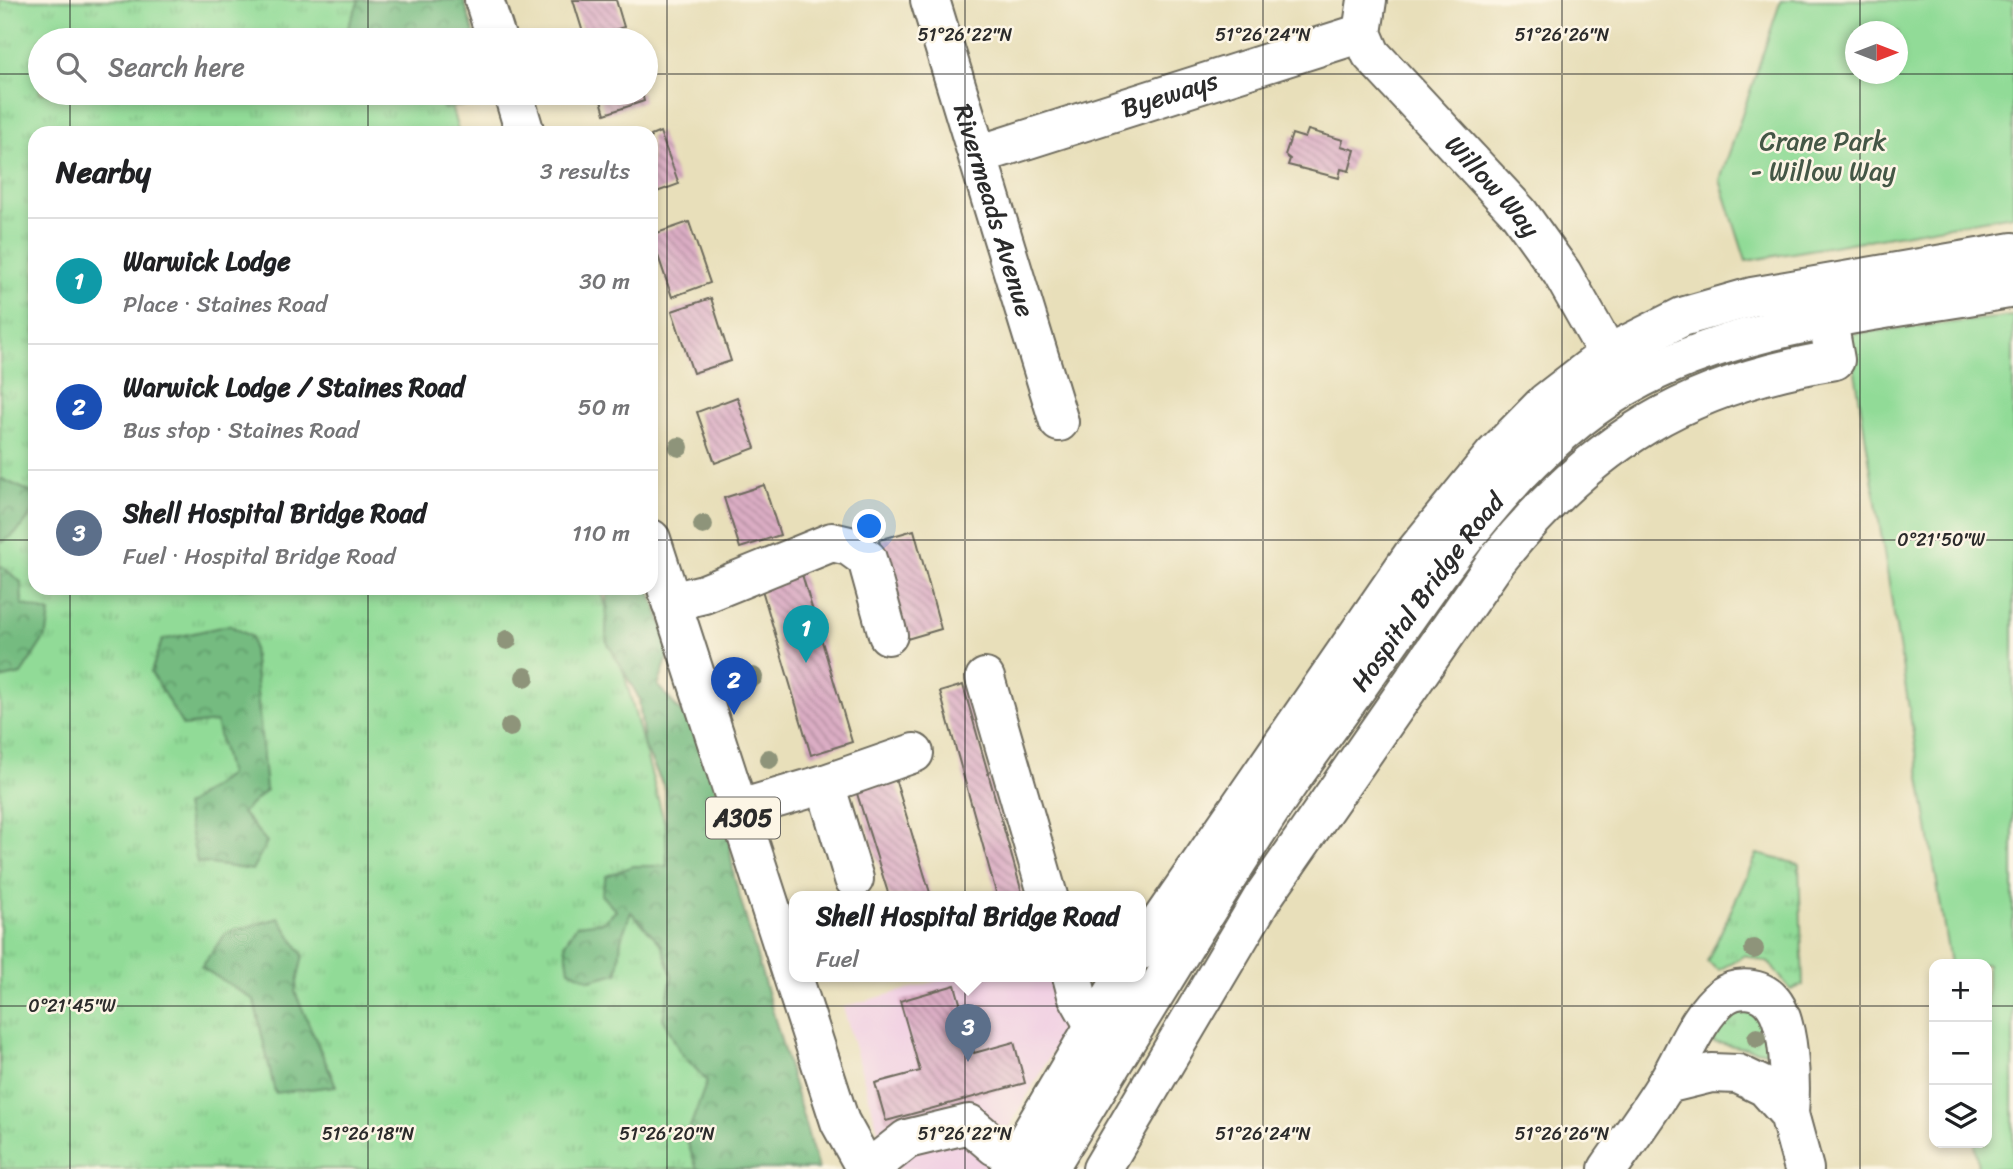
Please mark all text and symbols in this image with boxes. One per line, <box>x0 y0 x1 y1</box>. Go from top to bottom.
text: 51°26'22"N <box>918 19 1013 51</box>
text: 51°26'24"N <box>1215 19 1311 51</box>
text: 51°26'26"N <box>1515 19 1610 51</box>
north arrow <box>1845 21 1908 84</box>
search box <box>28 28 658 105</box>
text: Search here <box>108 44 245 90</box>
icon: search <box>52 48 90 86</box>
street label: Byeways <box>1115 57 1225 131</box>
street label: Rivermeads Avenue <box>940 98 1049 323</box>
park label: Crane Park - Willow Way <box>1750 118 1896 194</box>
street label: Willow Way <box>1434 124 1553 248</box>
text: Nearby <box>56 145 151 199</box>
text: 3 results <box>540 151 630 192</box>
text: Warwick Lodge <box>123 238 291 284</box>
text: 1 <box>74 261 84 302</box>
text: 30 m <box>579 261 630 302</box>
text: Place · Staines Road <box>123 284 327 325</box>
text: Warwick Lodge / Staines Road <box>123 364 465 410</box>
text: 2 <box>72 387 86 428</box>
text: 50 m <box>578 387 630 428</box>
text: Bus stop · Staines Road <box>123 410 359 451</box>
street label: Hospital Bridge Road <box>1338 480 1518 701</box>
text: Shell Hospital Bridge Road <box>123 490 426 536</box>
your location <box>852 509 886 543</box>
text: 3 <box>73 513 85 554</box>
text: 110 m <box>572 513 630 554</box>
text: 0°21'50"W <box>1897 524 1986 556</box>
text: Fuel · Hospital Bridge Road <box>123 536 396 577</box>
pin: 1 <box>783 605 829 663</box>
pin: 2 <box>711 657 757 715</box>
road number: A305 <box>706 798 780 838</box>
popup <box>789 891 1146 982</box>
text: Shell Hospital Bridge Road <box>816 893 1119 939</box>
text: Fuel <box>816 939 859 980</box>
map controls <box>1929 959 1992 1148</box>
button: + <box>1929 959 1992 1022</box>
text: 0°21'45"W <box>28 990 117 1022</box>
pin: 3 <box>945 1004 991 1062</box>
button: − <box>1929 1022 1992 1085</box>
button: layers <box>1929 1085 1992 1148</box>
text: 51°26'18"N <box>322 1118 415 1150</box>
text: 51°26'20"N <box>619 1118 715 1150</box>
text: 51°26'22"N <box>918 1118 1013 1150</box>
text: 51°26'24"N <box>1215 1118 1311 1150</box>
text: 51°26'26"N <box>1515 1118 1610 1150</box>

